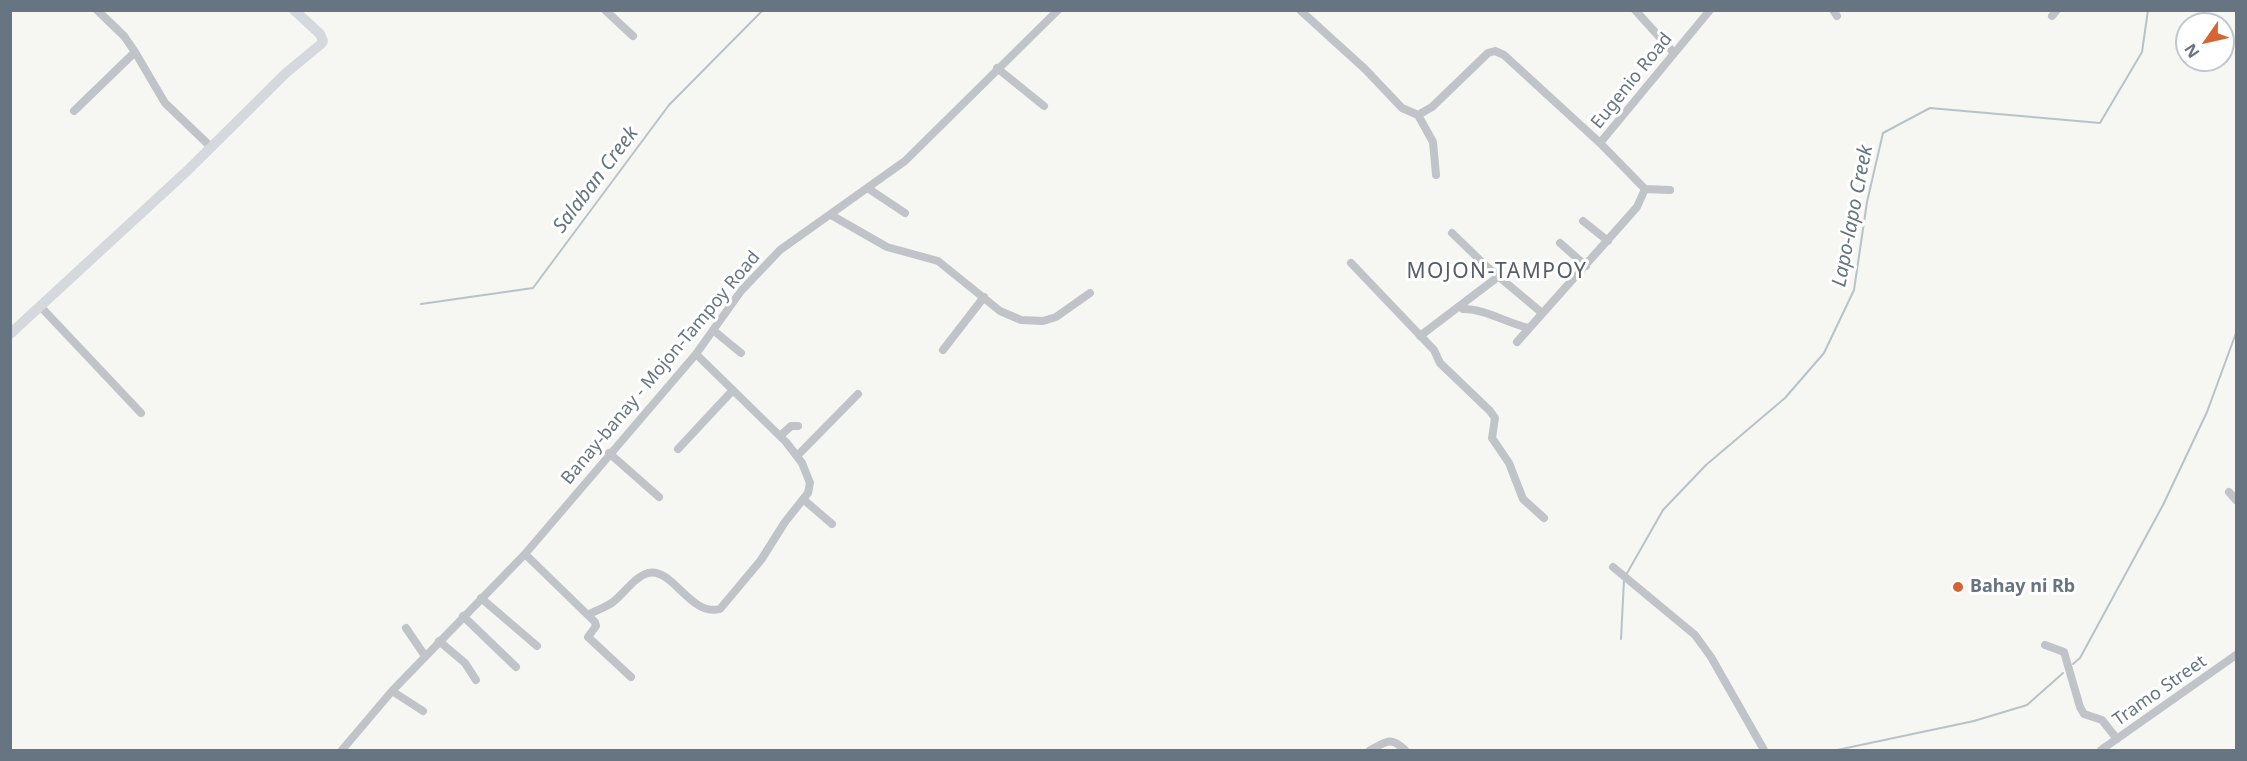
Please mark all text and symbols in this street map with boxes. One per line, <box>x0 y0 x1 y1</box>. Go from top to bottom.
north arrow <box>2175 12 2235 72</box>
street label: Eugenio Road <box>1587 29 1677 133</box>
text: N <box>2179 39 2204 62</box>
water label: Salaban Creek <box>548 122 644 238</box>
water label: Lapo-lapo Creek <box>1828 143 1878 289</box>
street label: Banay-banay - Mojon-Tampoy Road <box>557 247 765 489</box>
district label: MOJON-TAMPOY <box>1407 259 1587 285</box>
place label: Bahay ni Rb <box>1970 576 2075 598</box>
marker: Bahay ni Rb <box>1951 580 1965 594</box>
street label: Tramo Street <box>2109 651 2211 731</box>

